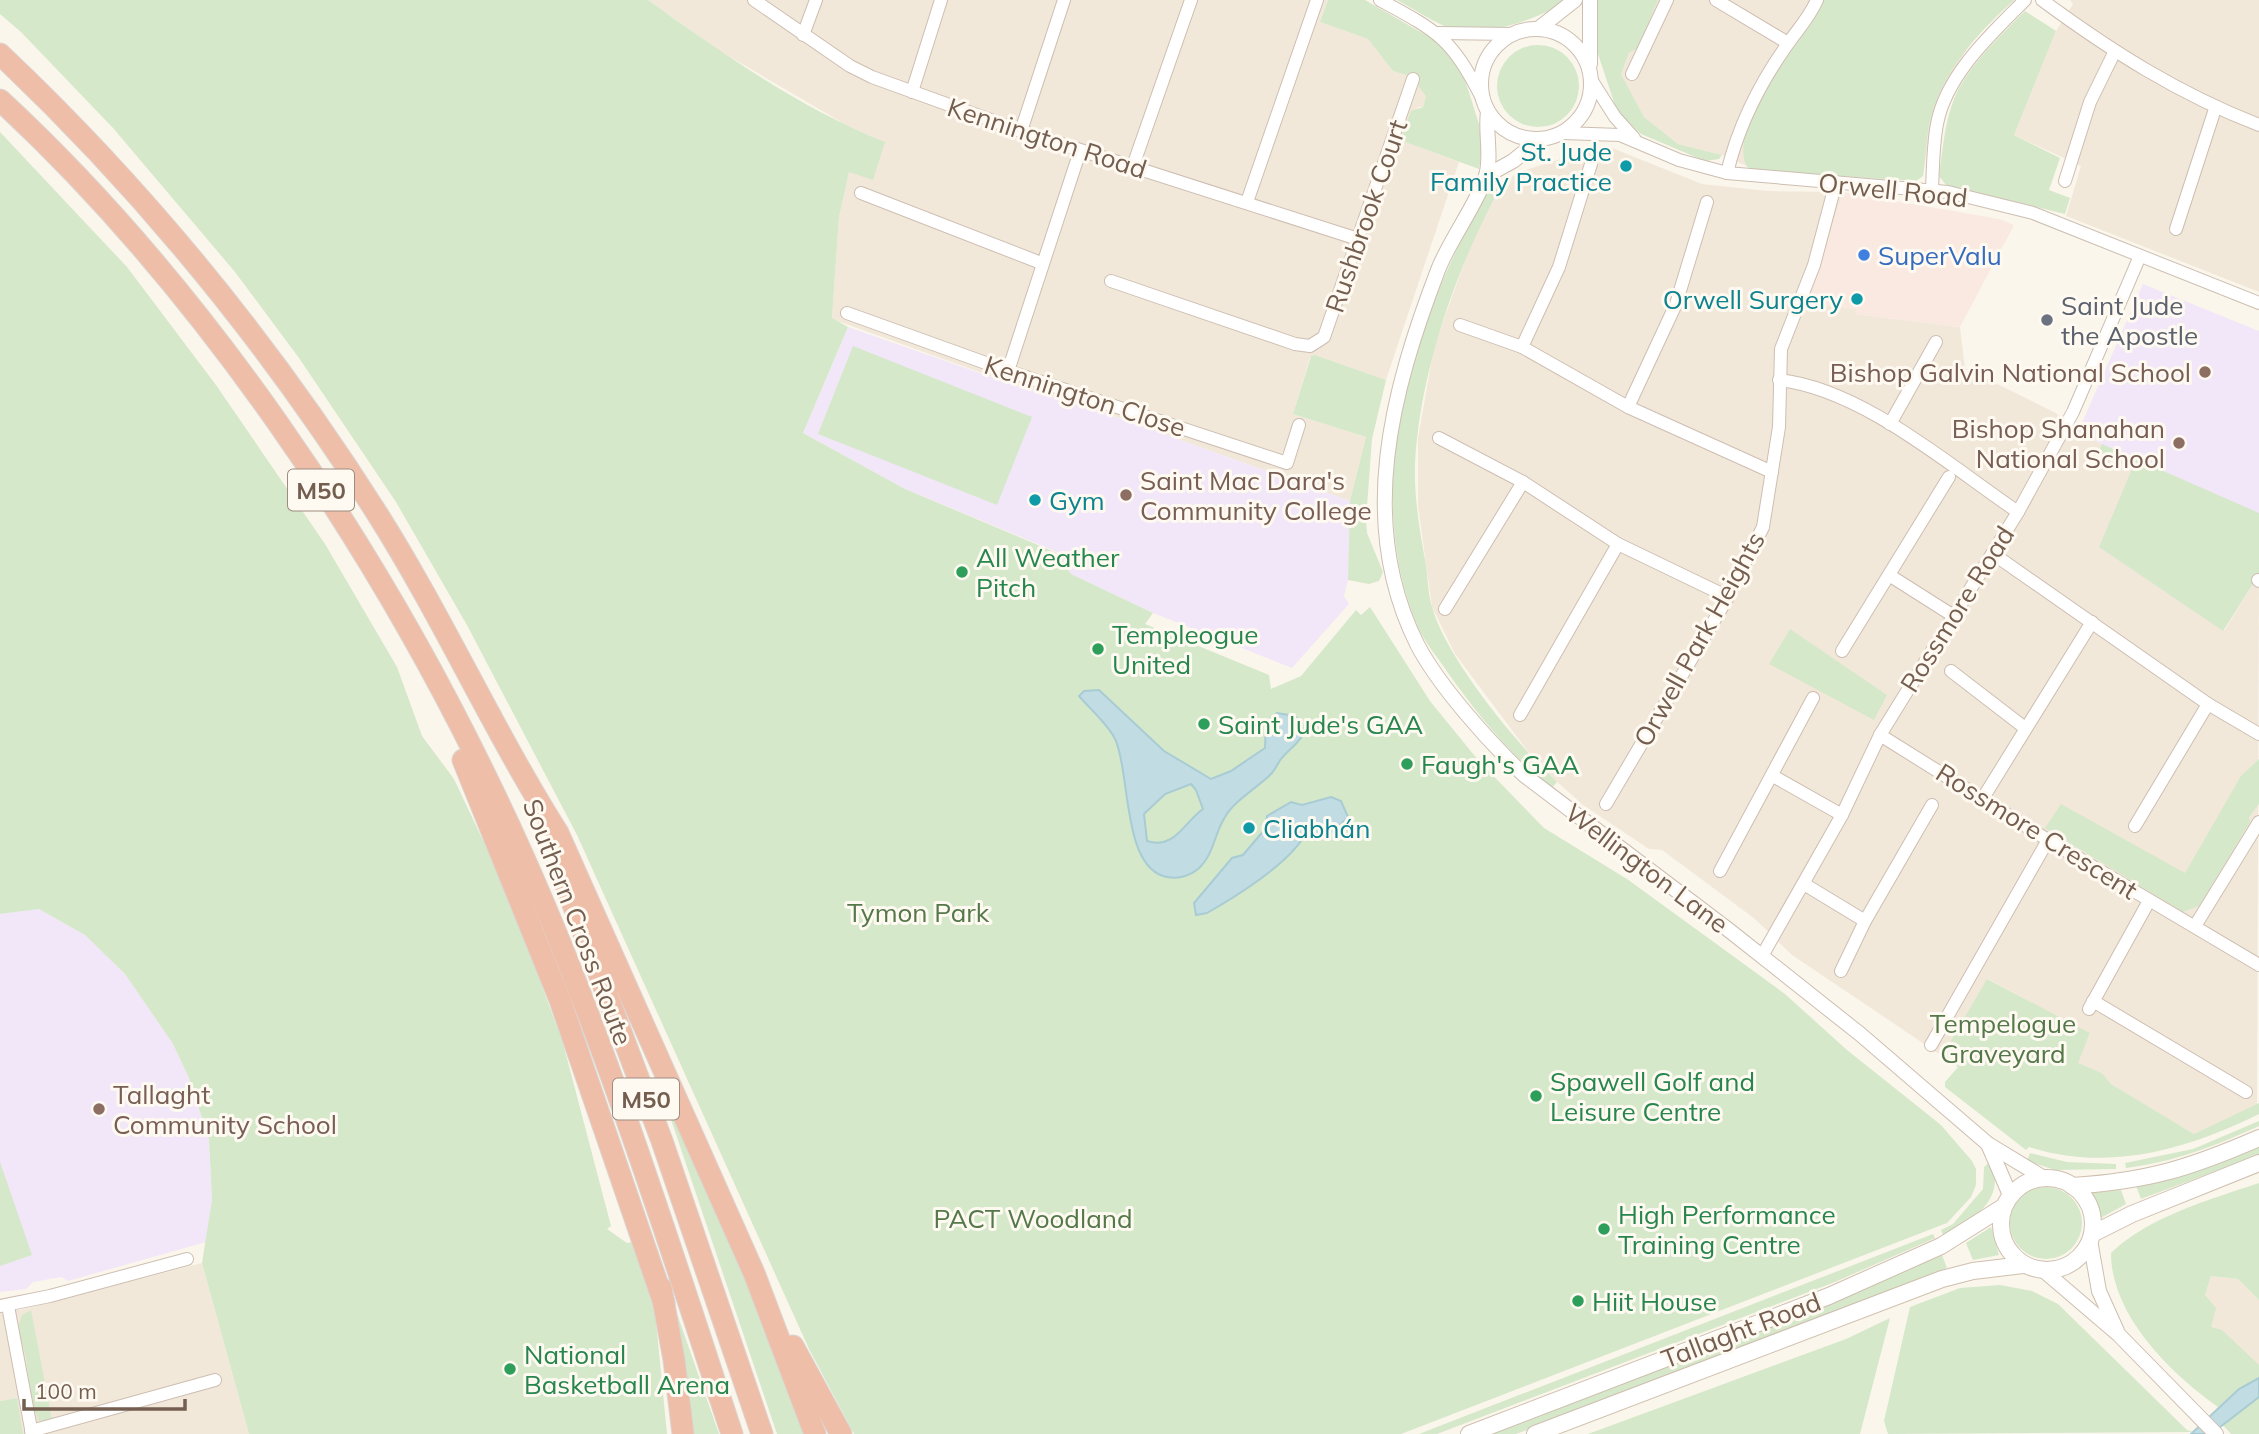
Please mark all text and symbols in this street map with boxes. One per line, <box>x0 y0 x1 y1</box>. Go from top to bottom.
street label: Kennington Road <box>943 90 1151 186</box>
street label: Rushbrook Court <box>1318 115 1414 317</box>
place label: St. Jude Family Practice <box>1430 135 1612 198</box>
marker: St. Jude Family Practice <box>1618 158 1634 174</box>
street label: Orwell Road <box>1817 166 1969 214</box>
place label: SuperValu <box>1878 239 2002 272</box>
marker: SuperValu <box>1856 247 1872 263</box>
place label: Orwell Surgery <box>1663 283 1843 316</box>
place label: Saint Jude the Apostle <box>2061 289 2198 352</box>
marker: Orwell Surgery <box>1849 291 1865 307</box>
marker: Saint Jude the Apostle <box>2039 312 2055 328</box>
street label: Kennington Close <box>980 348 1190 444</box>
place label: Bishop Galvin National School <box>1830 356 2191 389</box>
marker: Bishop Galvin National School <box>2197 364 2213 380</box>
place label: Bishop Shanahan National School <box>1952 412 2165 475</box>
marker: Bishop Shanahan National School <box>2171 435 2187 451</box>
place label: Saint Mac Dara's Community College <box>1140 464 1372 527</box>
road number: M50 <box>288 470 354 510</box>
place label: Gym <box>1049 484 1105 517</box>
marker: Saint Mac Dara's Community College <box>1118 487 1134 503</box>
marker: Gym <box>1027 492 1043 508</box>
street label: Rossmore Road <box>1893 520 2021 698</box>
street label: Orwell Park Heights <box>1626 526 1772 752</box>
place label: All Weather Pitch <box>976 541 1120 604</box>
marker: All Weather Pitch <box>954 564 970 580</box>
place label: Templeogue United <box>1112 618 1258 681</box>
marker: Templeogue United <box>1090 641 1106 657</box>
place label: Saint Jude's GAA <box>1218 708 1423 741</box>
marker: Saint Jude's GAA <box>1196 716 1212 732</box>
place label: Faugh's GAA <box>1421 748 1579 781</box>
marker: Faugh's GAA <box>1399 756 1415 772</box>
street label: Rossmore Crescent <box>1930 756 2144 906</box>
street label: Southern Cross Route <box>516 794 640 1050</box>
street label: Wellington Lane <box>1559 796 1735 940</box>
place label: Cliabhán <box>1263 812 1370 845</box>
marker: Cliabhán <box>1241 820 1257 836</box>
park label: Tymon Park <box>847 896 990 929</box>
park label: Tempelogue Graveyard <box>1930 1007 2076 1070</box>
place label: Spawell Golf and Leisure Centre <box>1550 1065 1755 1128</box>
place label: Tallaght Community School <box>113 1078 337 1141</box>
road number: M50 <box>613 1078 679 1120</box>
marker: Spawell Golf and Leisure Centre <box>1528 1088 1544 1104</box>
marker: Tallaght Community School <box>91 1101 107 1117</box>
place label: High Performance Training Centre <box>1618 1198 1836 1261</box>
park label: PACT Woodland <box>933 1202 1133 1235</box>
marker: High Performance Training Centre <box>1596 1221 1612 1237</box>
place label: Hiit House <box>1592 1285 1717 1318</box>
street label: Tallaght Road <box>1657 1285 1825 1375</box>
marker: Hiit House <box>1570 1293 1586 1309</box>
place label: National Basketball Arena <box>524 1338 730 1401</box>
marker: National Basketball Arena <box>502 1361 518 1377</box>
scale bar <box>24 1368 186 1412</box>
text: 100 m <box>35 1378 97 1404</box>

